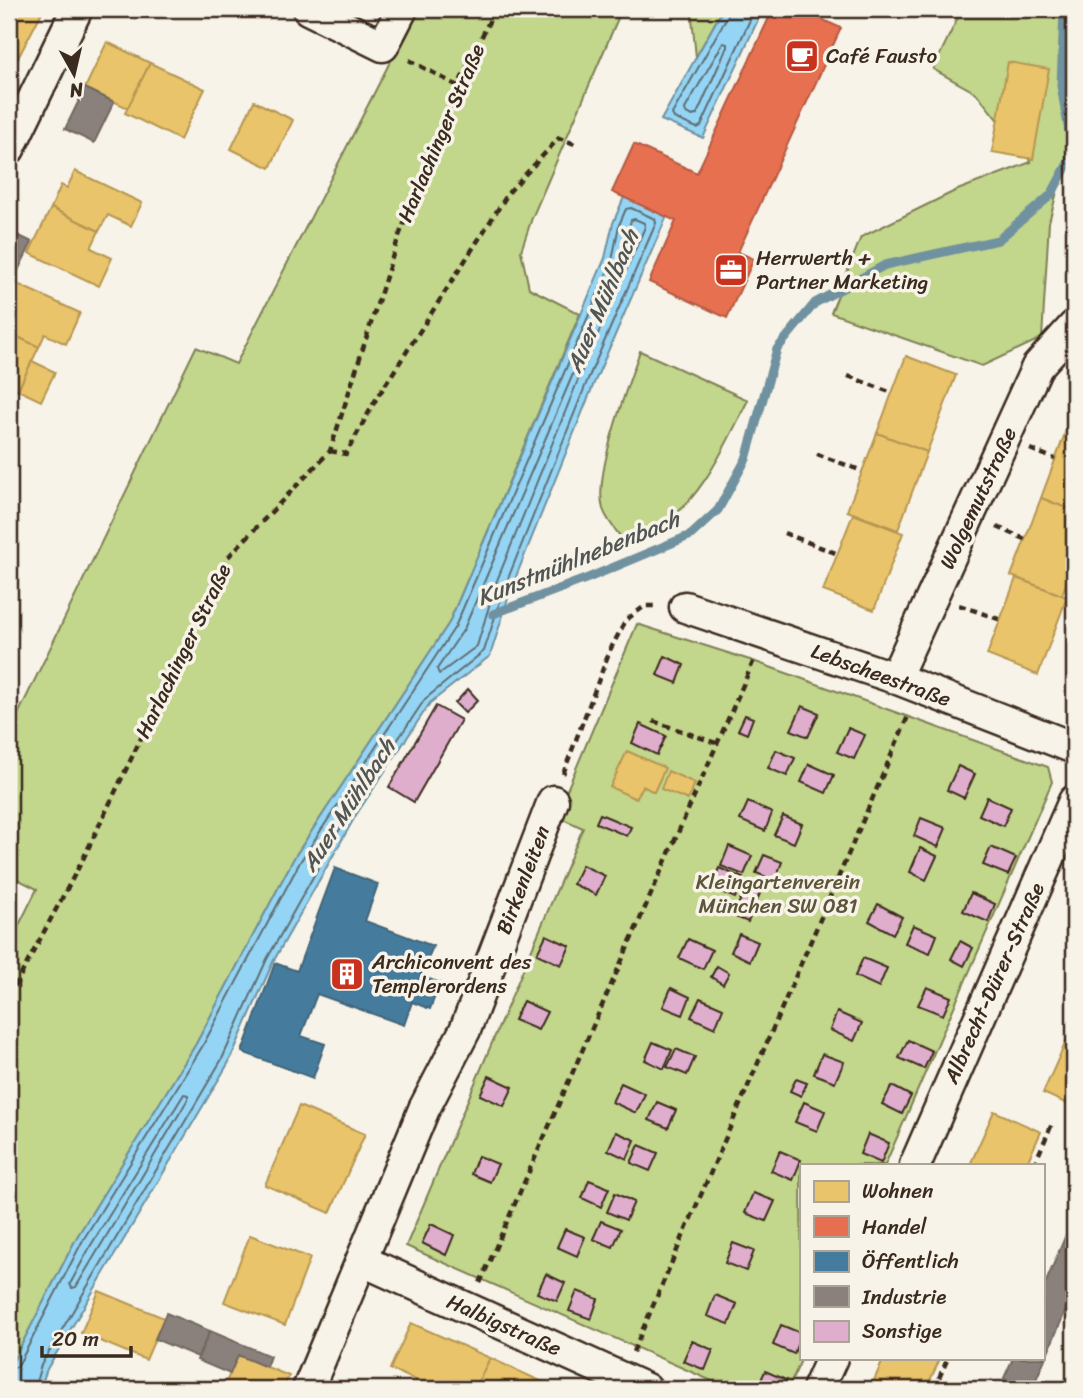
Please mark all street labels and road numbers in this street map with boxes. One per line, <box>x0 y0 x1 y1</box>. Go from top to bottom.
street label: Harlachinger Straße <box>386 38 496 228</box>
street label: Wolgemutstraße <box>928 420 1028 576</box>
street label: Harlachinger Straße <box>124 557 242 745</box>
street label: Lebscheestraße <box>806 632 957 718</box>
street label: Birkenleiten <box>485 820 561 940</box>
street label: Albrecht-Dürer-Straße <box>932 876 1056 1091</box>
street label: Halbigstraße <box>440 1283 568 1367</box>

